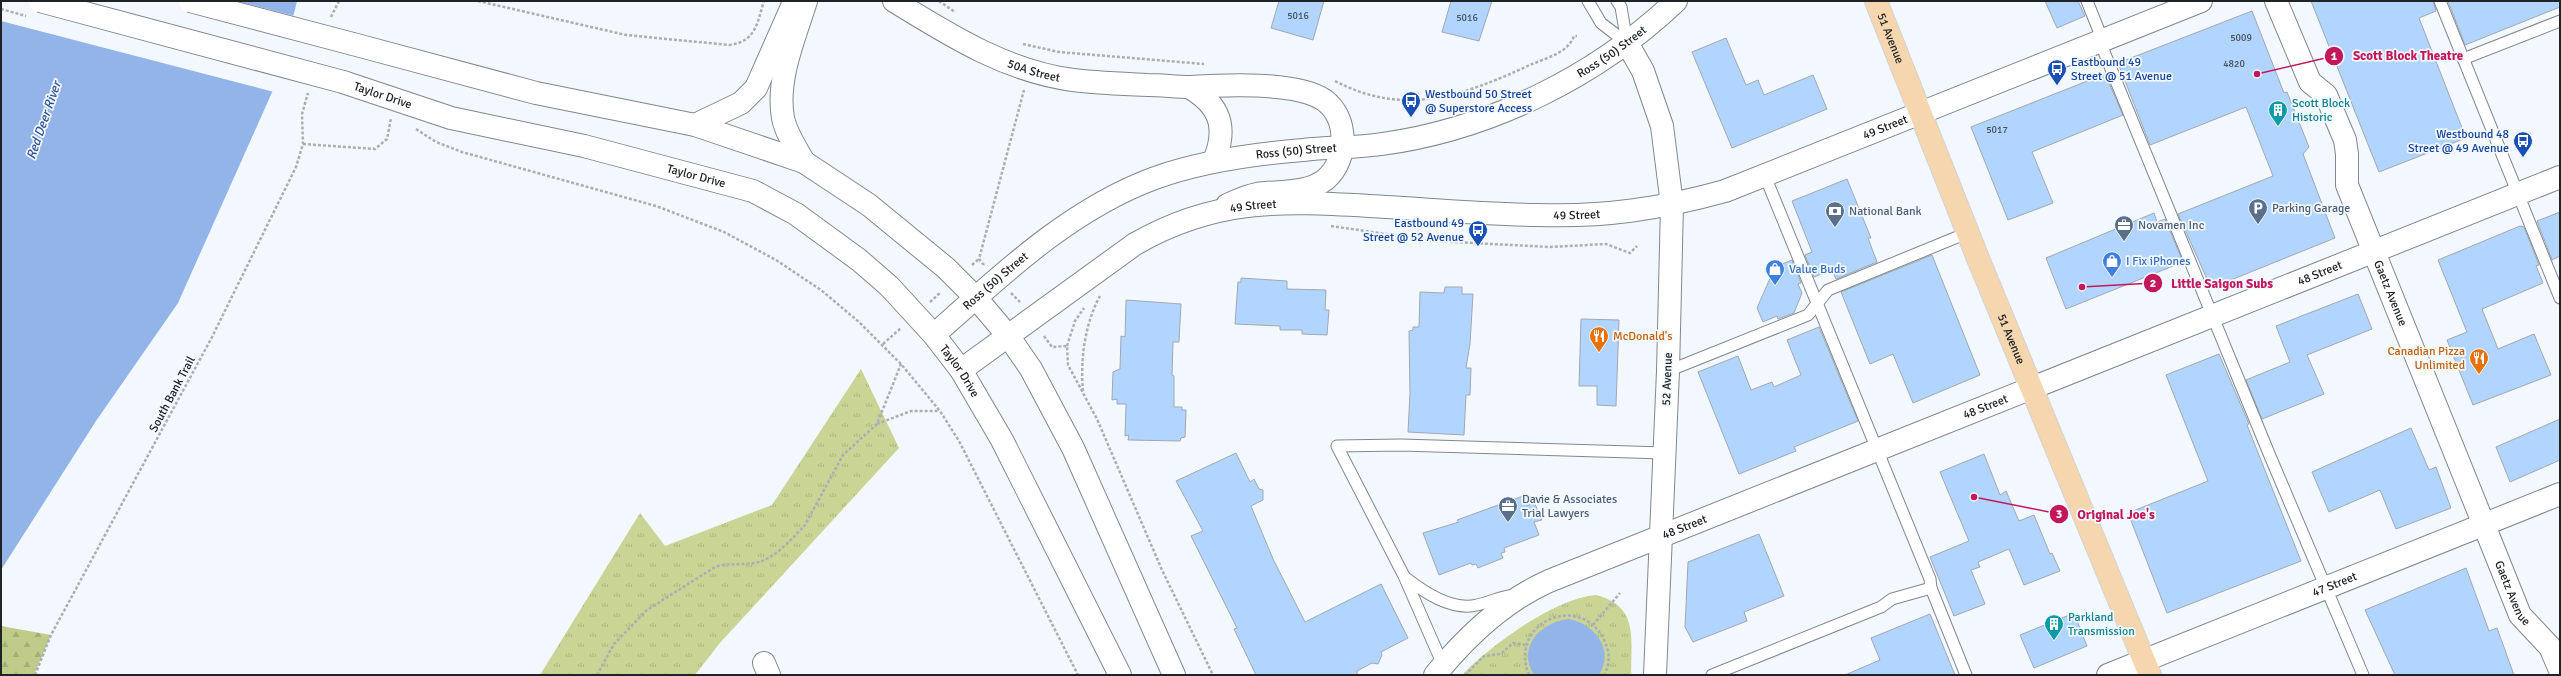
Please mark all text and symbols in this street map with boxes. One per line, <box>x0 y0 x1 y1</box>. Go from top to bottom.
house number: 5016 <box>1287 10 1309 22</box>
street label: 51 Avenue <box>1873 11 1907 66</box>
house number: 5016 <box>1456 12 1478 24</box>
street label: Ross (50) Street <box>1574 23 1650 82</box>
house number: 5009 <box>2230 32 2252 44</box>
callout: Scott Block Theatre <box>2324 43 2471 68</box>
text: Scott Block Theatre <box>2353 48 2464 64</box>
text: 1 <box>2331 49 2338 64</box>
place label: Eastbound 49 Street @ 51 Avenue <box>2071 55 2172 84</box>
street label: 50A Street <box>1005 56 1061 86</box>
bus stop icon: Eastbound 49 Street @ 51 Avenue <box>2046 58 2068 86</box>
house number: 4820 <box>2223 58 2245 70</box>
water label: Red Deer River <box>23 77 65 161</box>
street label: Taylor Drive <box>352 79 414 112</box>
place label: Westbound 50 Street @ Superstore Access <box>1425 87 1532 116</box>
bus stop icon: Westbound 50 Street @ Superstore Access <box>1400 90 1422 118</box>
place label: Scott Block Historic <box>2292 96 2350 125</box>
building icon: Scott Block Historic <box>2267 99 2289 127</box>
street label: 49 Street <box>1861 112 1910 143</box>
house number: 5017 <box>1986 124 2008 136</box>
place label: Westbound 48 Street @ 49 Avenue <box>2408 127 2509 156</box>
bus stop icon: Westbound 48 Street @ 49 Avenue <box>2512 130 2534 158</box>
street label: Ross (50) Street <box>1255 141 1337 163</box>
street label: Taylor Drive <box>665 161 727 191</box>
street label: 49 Street <box>1229 197 1277 217</box>
parking icon: Parking Garage <box>2247 197 2269 225</box>
bank icon: National Bank <box>1824 200 1846 228</box>
place label: Parking Garage <box>2272 201 2350 216</box>
place label: National Bank <box>1849 204 1922 219</box>
street label: 49 Street <box>1553 207 1601 223</box>
office icon: Novamen Inc <box>2113 214 2135 242</box>
place label: Eastbound 49 Street @ 52 Avenue <box>1363 216 1464 245</box>
place label: Novamen Inc <box>2138 218 2205 233</box>
bus stop icon: Eastbound 49 Street @ 52 Avenue <box>1467 219 1489 247</box>
street label: Ross (50) Street <box>960 249 1032 314</box>
shop icon: I Fix iPhones <box>2101 250 2123 278</box>
place label: I Fix iPhones <box>2126 254 2190 269</box>
shop icon: Value Buds <box>1764 258 1786 286</box>
street label: 48 Street <box>2295 258 2344 289</box>
street label: Gaetz Avenue <box>2370 258 2410 328</box>
place label: Value Buds <box>1789 262 1846 277</box>
callout: Little Saigon Subs <box>2143 271 2281 296</box>
text: 2 <box>2150 276 2156 291</box>
text: Little Saigon Subs <box>2171 276 2273 292</box>
street label: 51 Avenue <box>1994 312 2028 367</box>
restaurant icon: McDonald's <box>1588 325 1610 353</box>
place label: McDonald's <box>1613 329 1673 344</box>
street label: Taylor Drive <box>936 342 982 400</box>
place label: Canadian Pizza Unlimited <box>2387 344 2465 373</box>
restaurant icon: Canadian Pizza Unlimited <box>2468 347 2490 375</box>
street label: 52 Avenue <box>1659 352 1676 406</box>
street label: South Bank Trail <box>146 353 199 435</box>
street label: 48 Street <box>1961 391 2010 423</box>
place label: Davie & Associates Trial Lawyers <box>1522 492 1617 521</box>
office icon: Davie & Associates Trial Lawyers <box>1497 495 1519 523</box>
callout: Original Joe's <box>2049 502 2163 527</box>
text: 3 <box>2056 507 2062 522</box>
text: Original Joe's <box>2077 507 2155 523</box>
street label: 48 Street <box>1660 512 1709 543</box>
street label: Gaetz Avenue <box>2491 559 2533 629</box>
street label: 47 Street <box>2310 569 2359 600</box>
place label: Parkland Transmission <box>2068 610 2135 639</box>
building icon: Parkland Transmission <box>2043 613 2065 641</box>

